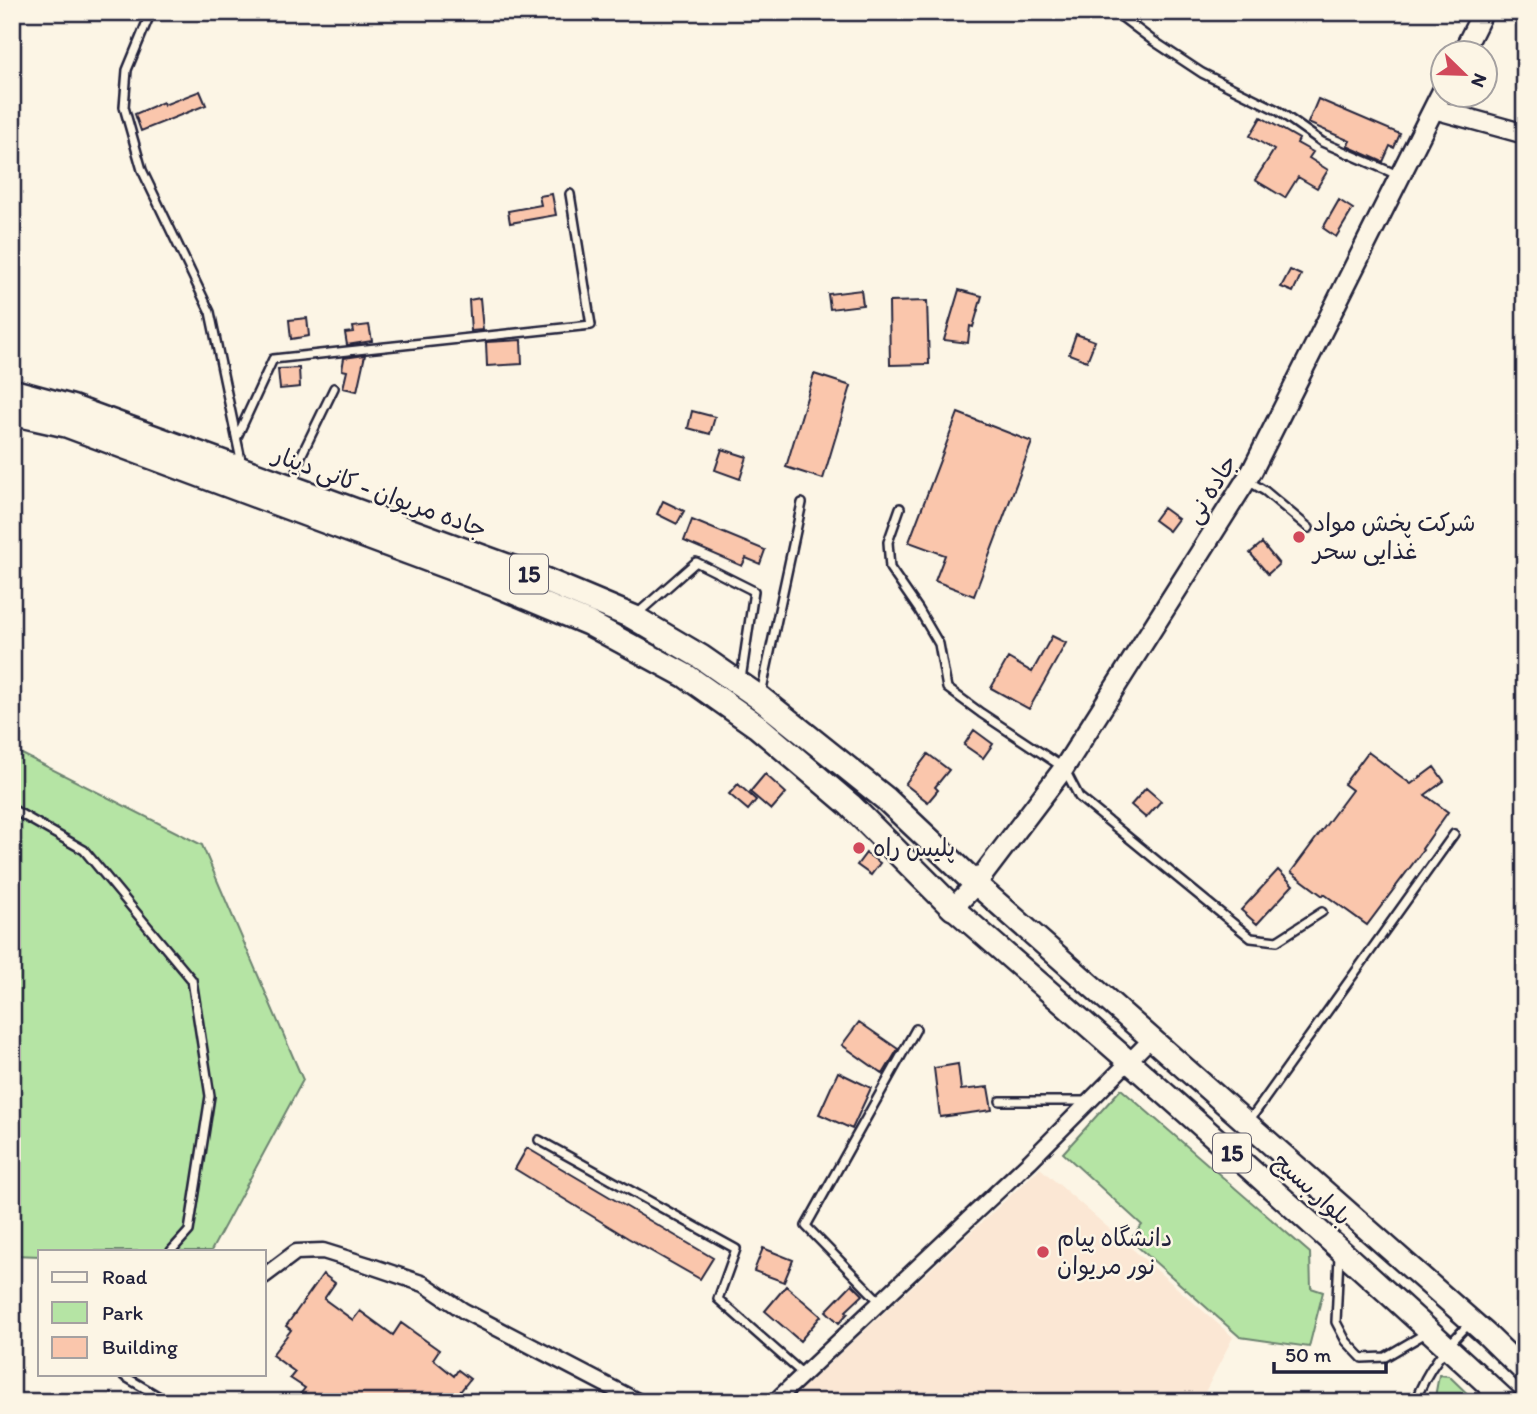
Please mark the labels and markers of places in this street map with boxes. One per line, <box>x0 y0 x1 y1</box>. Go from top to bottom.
place label: شرکت پخش مواد غذایی سحر <box>1311 508 1476 566</box>
marker: شرکت پخش مواد غذایی سحر <box>1291 529 1307 545</box>
place label: پلیس راه <box>873 833 955 863</box>
marker: پلیس راه <box>851 840 867 856</box>
place label: دانشگاه پیام نور مریوان <box>1057 1223 1172 1281</box>
marker: دانشگاه پیام نور مریوان <box>1035 1244 1051 1260</box>

